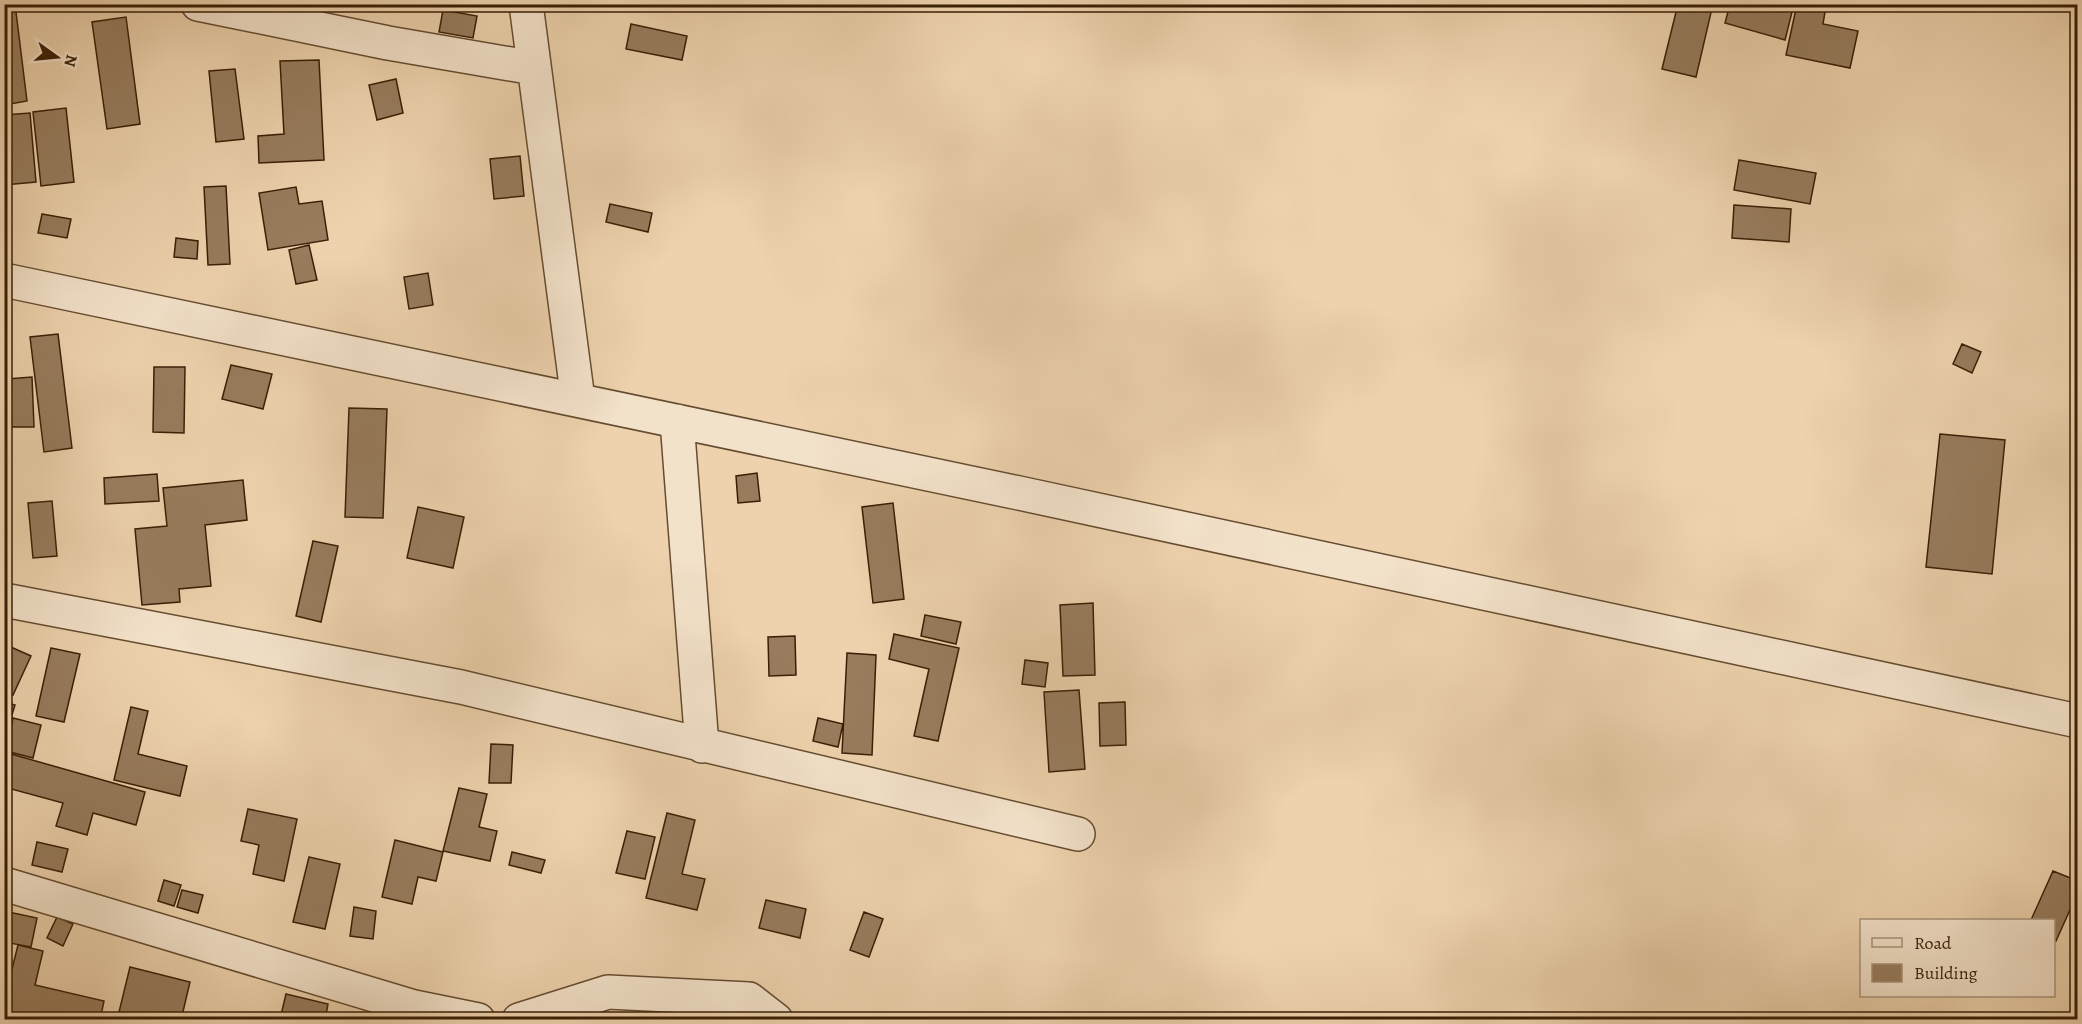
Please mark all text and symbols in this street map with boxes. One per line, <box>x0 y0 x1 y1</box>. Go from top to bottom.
north arrow <box>27 27 87 87</box>
text: N <box>58 52 83 69</box>
legend <box>1860 919 2055 997</box>
text: Road <box>1914 931 1952 955</box>
text: Building <box>1914 961 1978 985</box>

